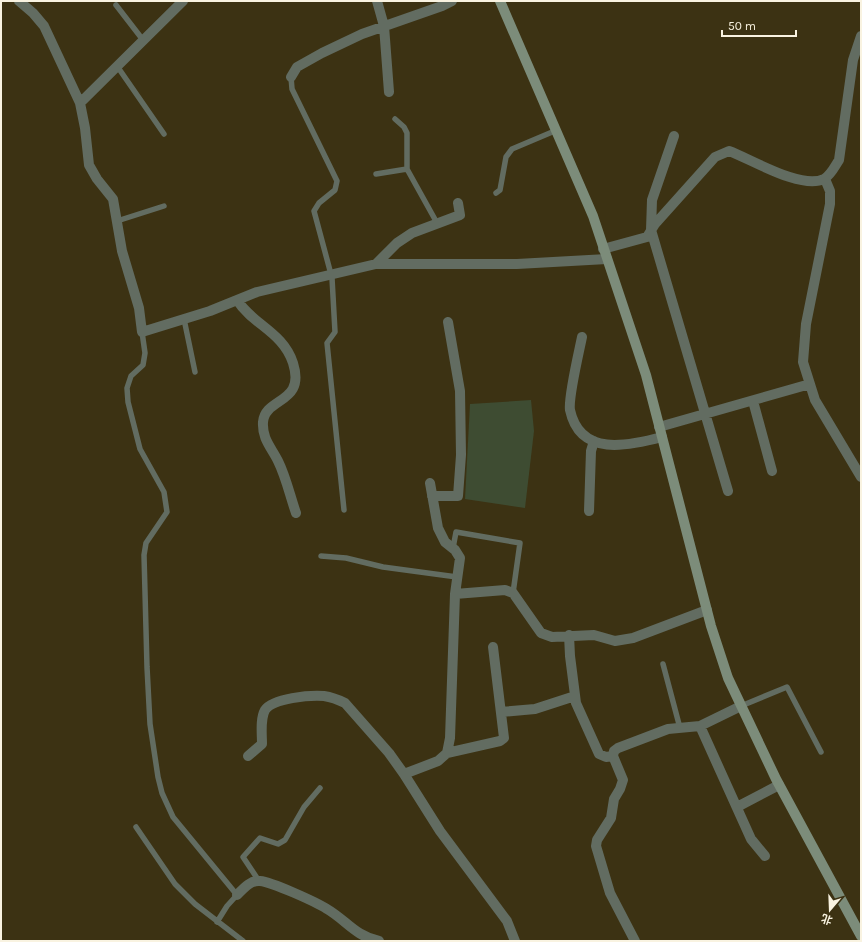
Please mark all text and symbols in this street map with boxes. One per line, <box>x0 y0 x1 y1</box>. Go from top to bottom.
scale bar <box>722 12 796 38</box>
text: 50 m <box>728 19 756 33</box>
north arrow <box>810 890 850 930</box>
text: 北 <box>820 911 834 927</box>

